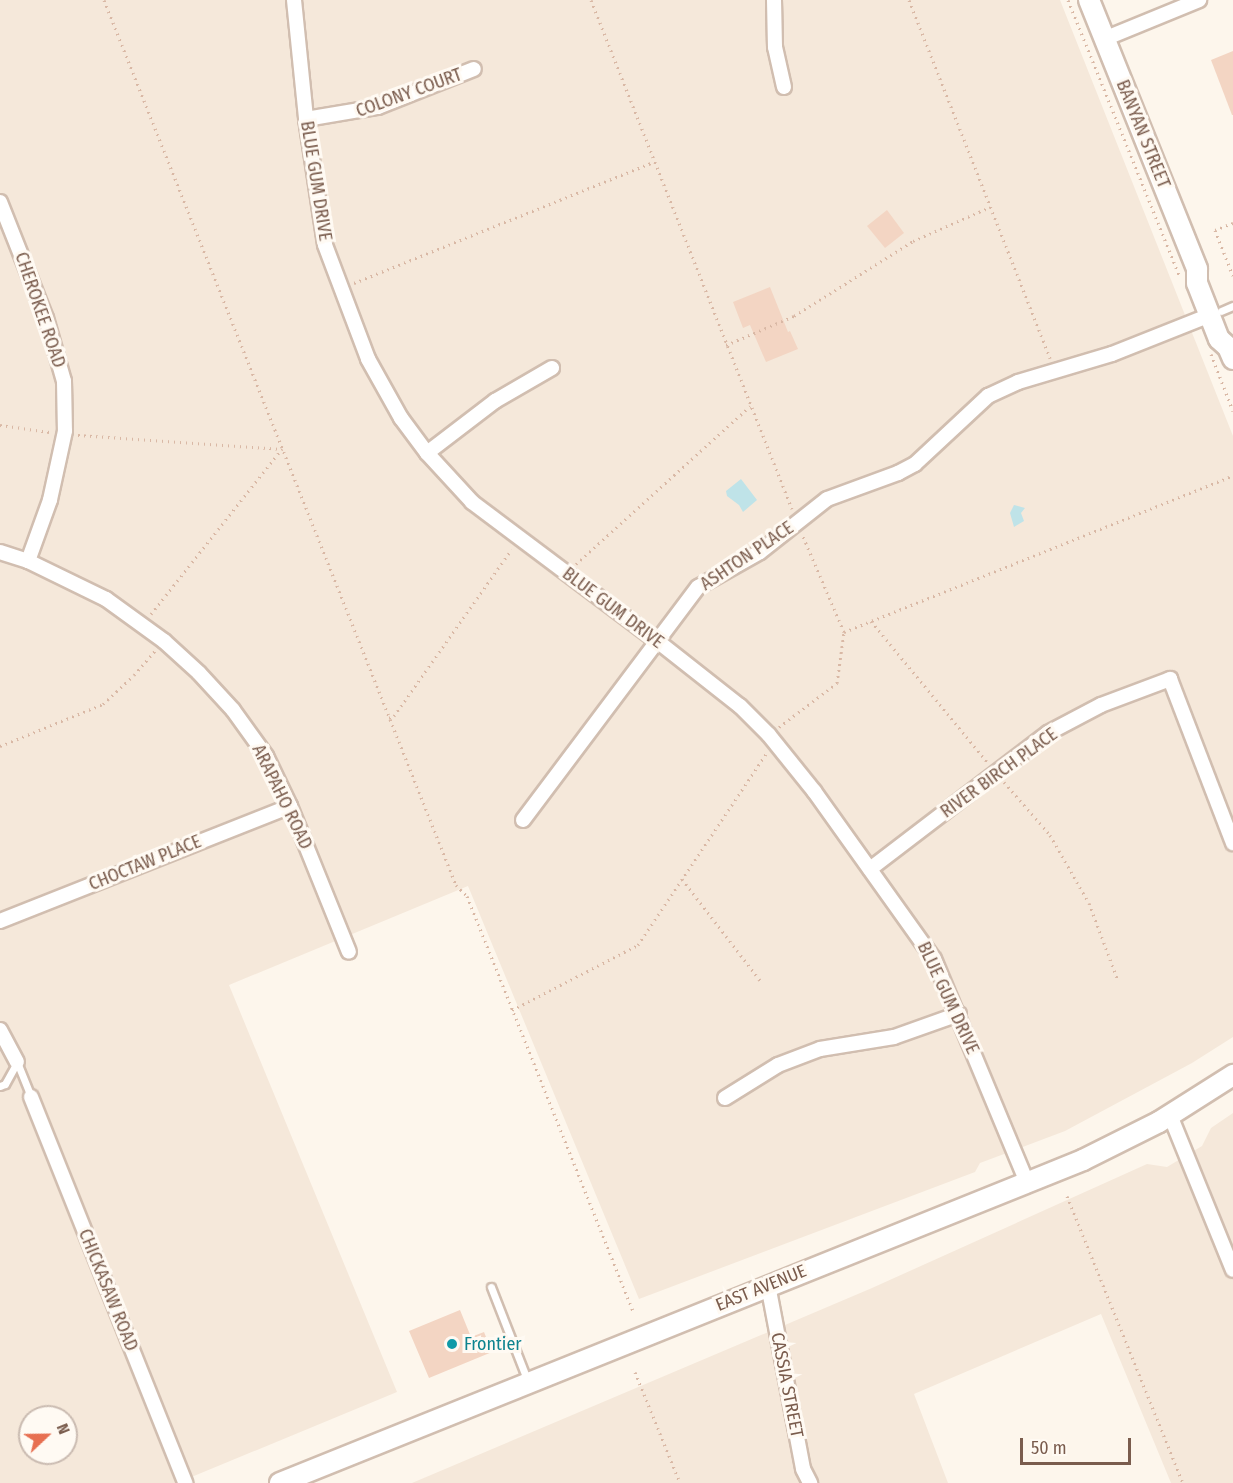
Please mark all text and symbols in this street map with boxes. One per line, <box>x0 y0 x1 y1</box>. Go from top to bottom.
street label: COLONY COURT <box>353 64 465 122</box>
street label: BANYAN STREET <box>1111 77 1175 191</box>
street label: BLUE GUM DRIVE <box>296 119 336 243</box>
street label: CHEROKEE ROAD <box>10 249 70 371</box>
street label: ASHTON PLACE <box>696 517 798 595</box>
street label: BLUE GUM DRIVE <box>558 563 668 653</box>
street label: RIVER BIRCH PLACE <box>936 723 1062 823</box>
street label: ARAPAHO ROAD <box>247 741 317 853</box>
street label: CHOCTAW PLACE <box>86 831 204 895</box>
street label: BLUE GUM DRIVE <box>913 939 983 1057</box>
street label: CHICKASAW ROAD <box>74 1226 142 1354</box>
street label: EAST AVENUE <box>713 1260 809 1316</box>
street label: CASSIA STREET <box>766 1331 808 1439</box>
place label: Frontier <box>464 1333 522 1355</box>
marker: Frontier <box>445 1337 459 1351</box>
north arrow <box>18 1405 78 1465</box>
text: N <box>53 1421 74 1437</box>
scale bar <box>1023 1426 1134 1464</box>
text: 50 m <box>1031 1437 1067 1459</box>

